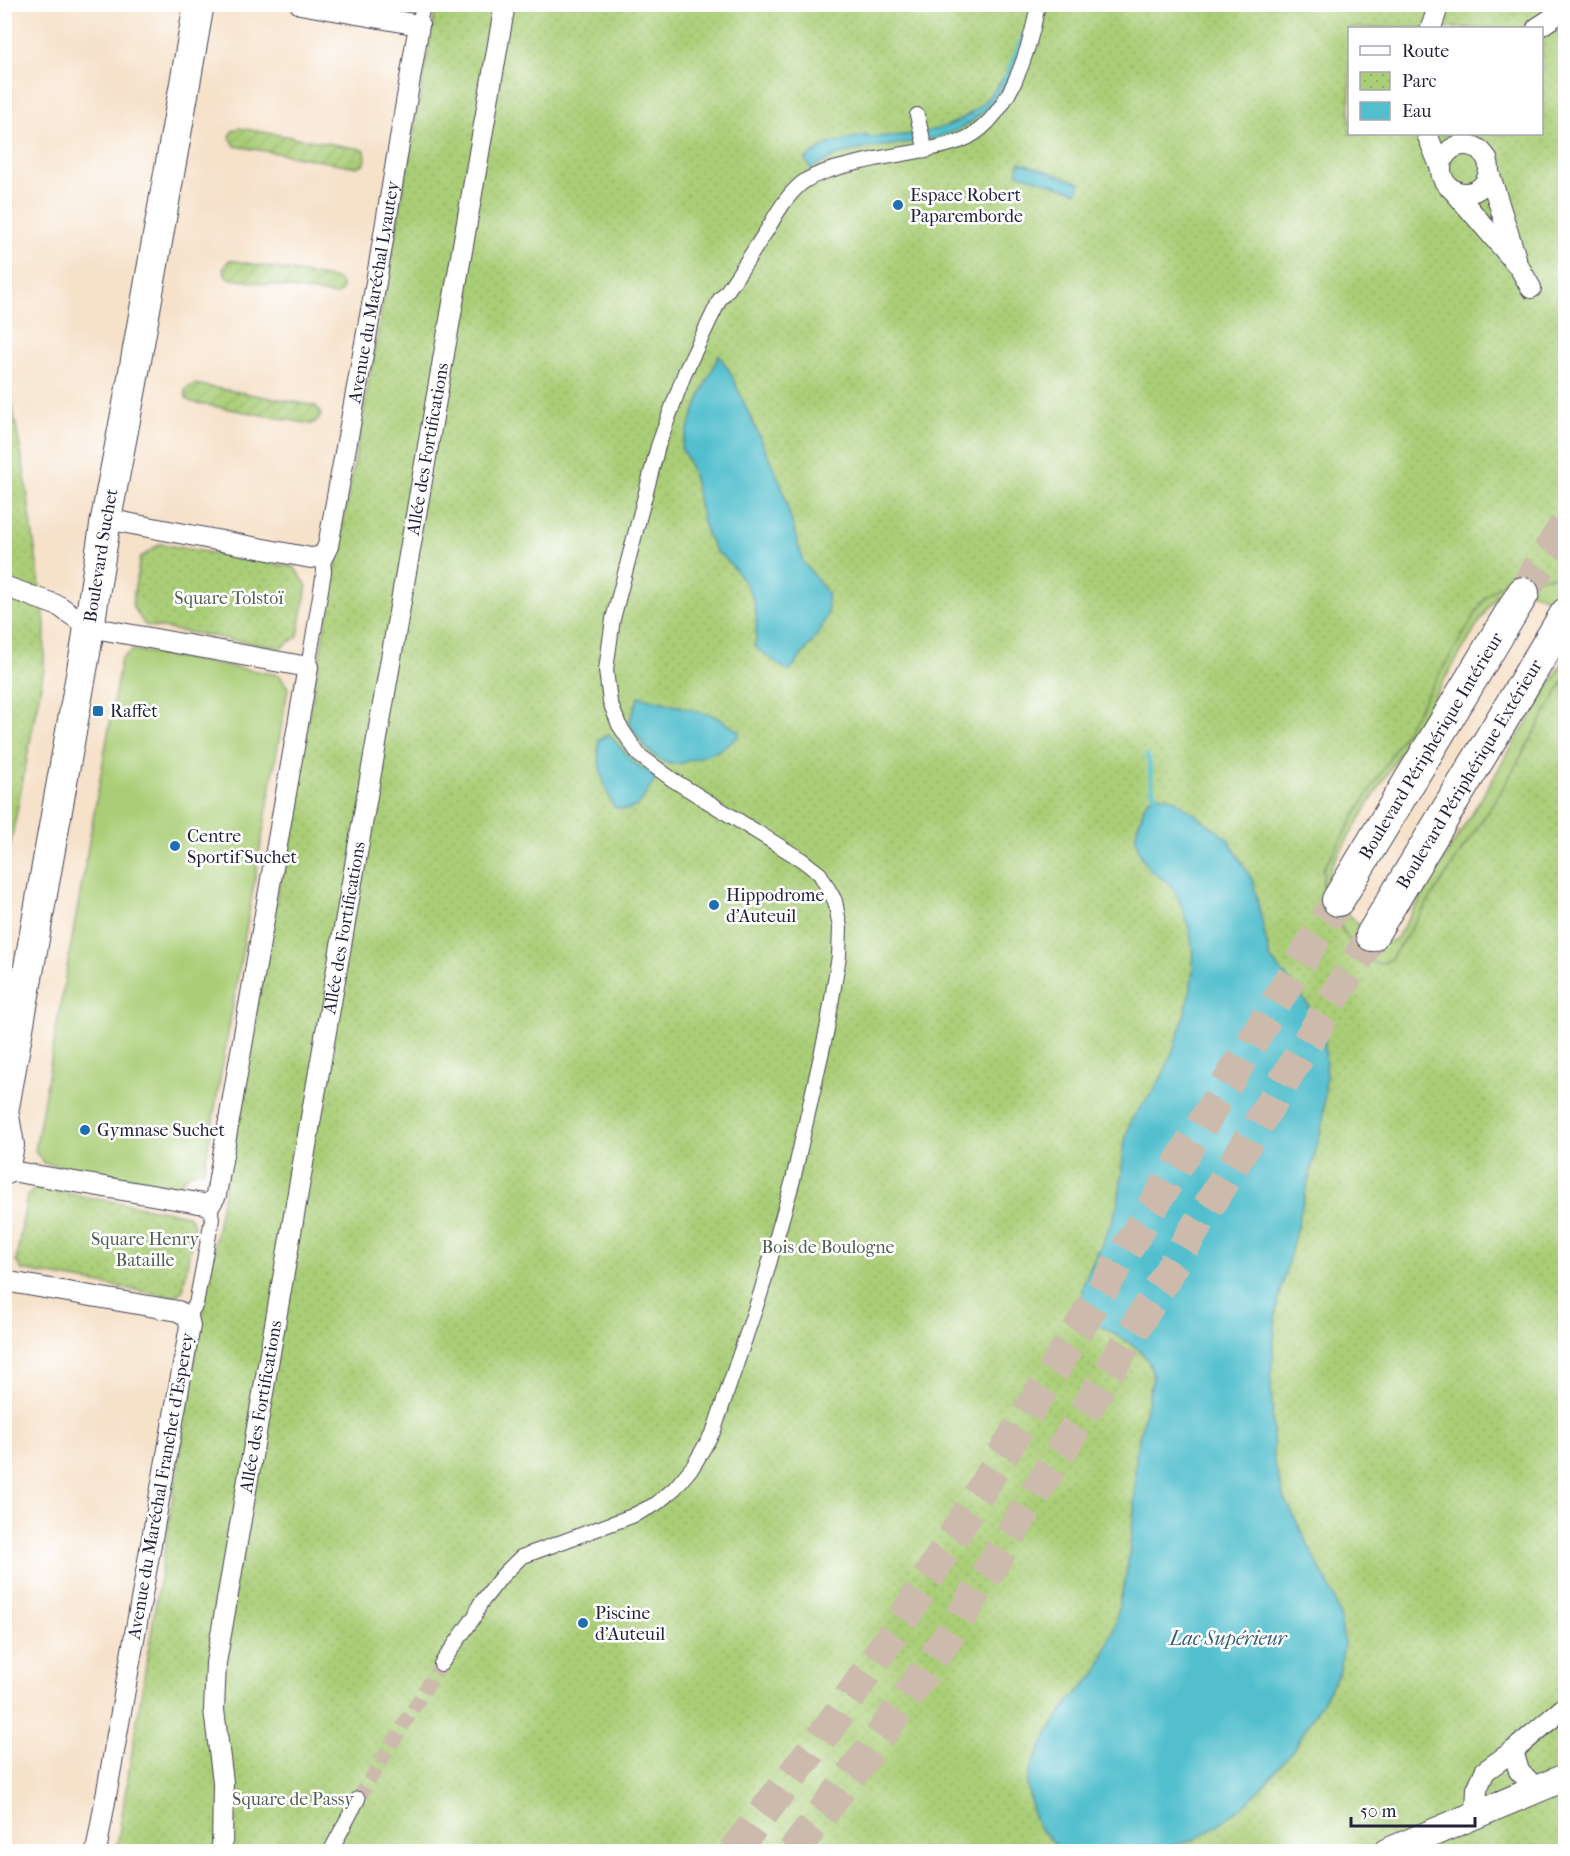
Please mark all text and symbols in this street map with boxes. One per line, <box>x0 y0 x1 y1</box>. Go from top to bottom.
legend <box>1348 27 1543 135</box>
text: Route <box>1402 41 1449 62</box>
text: Parc <box>1402 71 1437 92</box>
text: Eau <box>1402 101 1431 122</box>
street label: Avenue du Maréchal Lyautey <box>344 178 403 406</box>
place label: Espace Robert Paparemborde <box>910 185 1023 227</box>
marker: Espace Robert Paparemborde <box>891 198 905 212</box>
street label: Allée des Fortifications <box>402 361 453 538</box>
street label: Boulevard Suchet <box>79 486 122 624</box>
park label: Square Tolstoï <box>174 588 284 609</box>
street label: Boulevard Périphérique Intérieur <box>1355 628 1507 863</box>
street label: Boulevard Périphérique Extérieur <box>1392 655 1547 893</box>
place label: Raffet <box>110 701 158 722</box>
marker: Raffet <box>91 704 105 718</box>
place label: Centre Sportif Suchet <box>187 826 297 868</box>
marker: Centre Sportif Suchet <box>168 839 182 853</box>
street label: Allée des Fortifications <box>319 840 369 1016</box>
place label: Hippodrome d'Auteuil <box>726 885 824 927</box>
marker: Hippodrome d'Auteuil <box>707 898 721 912</box>
place label: Gymnase Suchet <box>97 1120 225 1141</box>
marker: Gymnase Suchet <box>78 1123 92 1137</box>
park label: Square Henry Bataille <box>91 1229 200 1271</box>
park label: Bois de Boulogne <box>762 1237 895 1258</box>
street label: Allée des Fortifications <box>235 1318 286 1495</box>
street label: Avenue du Maréchal Franchet d'Esperey <box>123 1330 199 1642</box>
place label: Piscine d'Auteuil <box>595 1603 665 1645</box>
marker: Piscine d'Auteuil <box>576 1616 590 1630</box>
water label: Lac Supérieur <box>1167 1627 1289 1650</box>
park label: Square de Passy <box>232 1789 355 1810</box>
scale bar <box>1351 1790 1476 1828</box>
text: 50 m <box>1360 1801 1397 1822</box>

